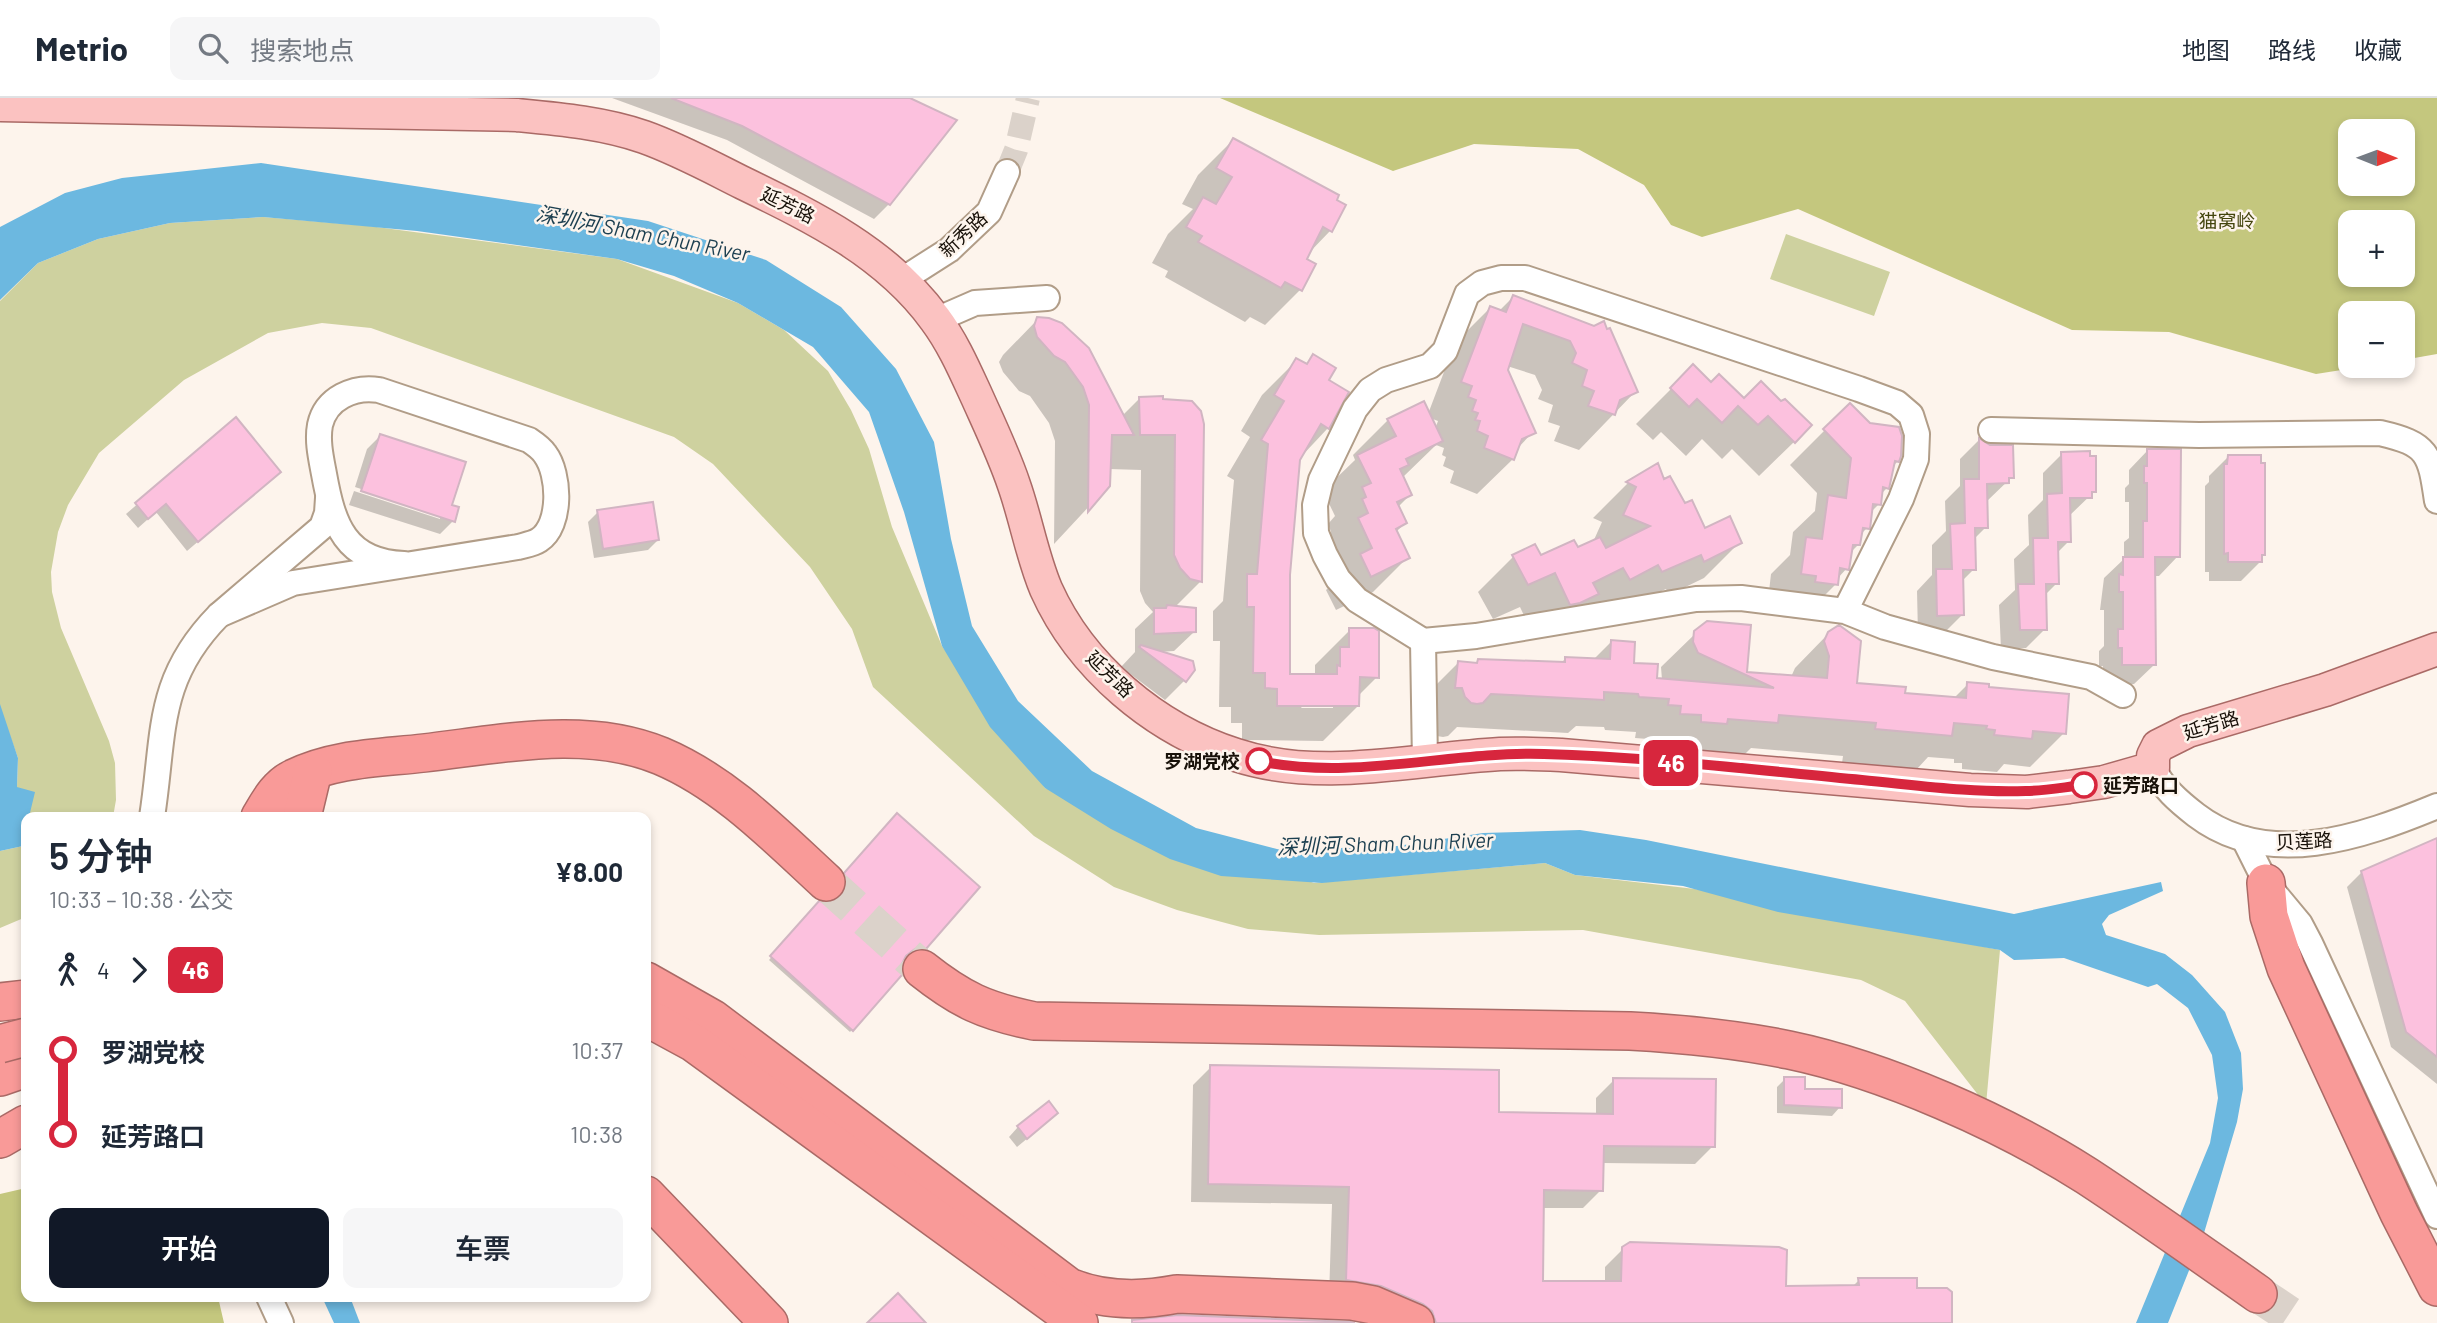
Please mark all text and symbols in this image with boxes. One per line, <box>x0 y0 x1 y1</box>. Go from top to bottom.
search box <box>170 17 660 80</box>
text: Metrio <box>35 28 128 68</box>
icon: search <box>194 29 232 67</box>
text: 搜索地点 <box>250 34 354 65</box>
text: 地图 <box>2182 35 2230 64</box>
text: 路线 <box>2268 35 2316 64</box>
text: 收藏 <box>2354 35 2402 64</box>
north arrow <box>2338 119 2415 196</box>
map controls <box>2338 119 2415 378</box>
street label: 延芳路 <box>758 182 819 227</box>
water label: 深圳河 Sham Chun River <box>535 200 753 266</box>
street label: 新秀路 <box>934 206 991 261</box>
park label: 猫窝岭 <box>2198 209 2256 232</box>
button: + <box>2338 210 2415 287</box>
button: − <box>2338 301 2415 378</box>
street label: 延芳路 <box>1082 646 1139 702</box>
street label: 延芳路 <box>2180 705 2241 744</box>
line badge: 46 <box>1640 740 1702 786</box>
marker: 罗湖党校 <box>1246 748 1272 774</box>
text: 46 <box>1657 748 1685 777</box>
place label: 罗湖党校 <box>1164 749 1240 772</box>
marker: 延芳路口 <box>2071 772 2097 798</box>
place label: 延芳路口 <box>2103 773 2179 796</box>
water label: 深圳河 Sham Chun River <box>1276 826 1494 859</box>
street label: 贝莲路 <box>2275 828 2333 853</box>
text: 5 分钟 <box>49 832 153 878</box>
text: ¥8.00 <box>555 856 623 887</box>
text: 10:33 – 10:38 · 公交 <box>49 885 234 913</box>
icon: walk <box>49 951 87 989</box>
icon: forward <box>120 951 158 989</box>
text: 46 <box>182 955 209 984</box>
text: 4 <box>97 956 110 984</box>
text: 罗湖党校 <box>101 1036 205 1067</box>
text: 10:37 <box>571 1036 623 1064</box>
text: 延芳路口 <box>101 1120 205 1151</box>
text: 10:38 <box>570 1120 623 1148</box>
button: 开始 <box>49 1208 329 1288</box>
button: 车票 <box>343 1208 623 1288</box>

